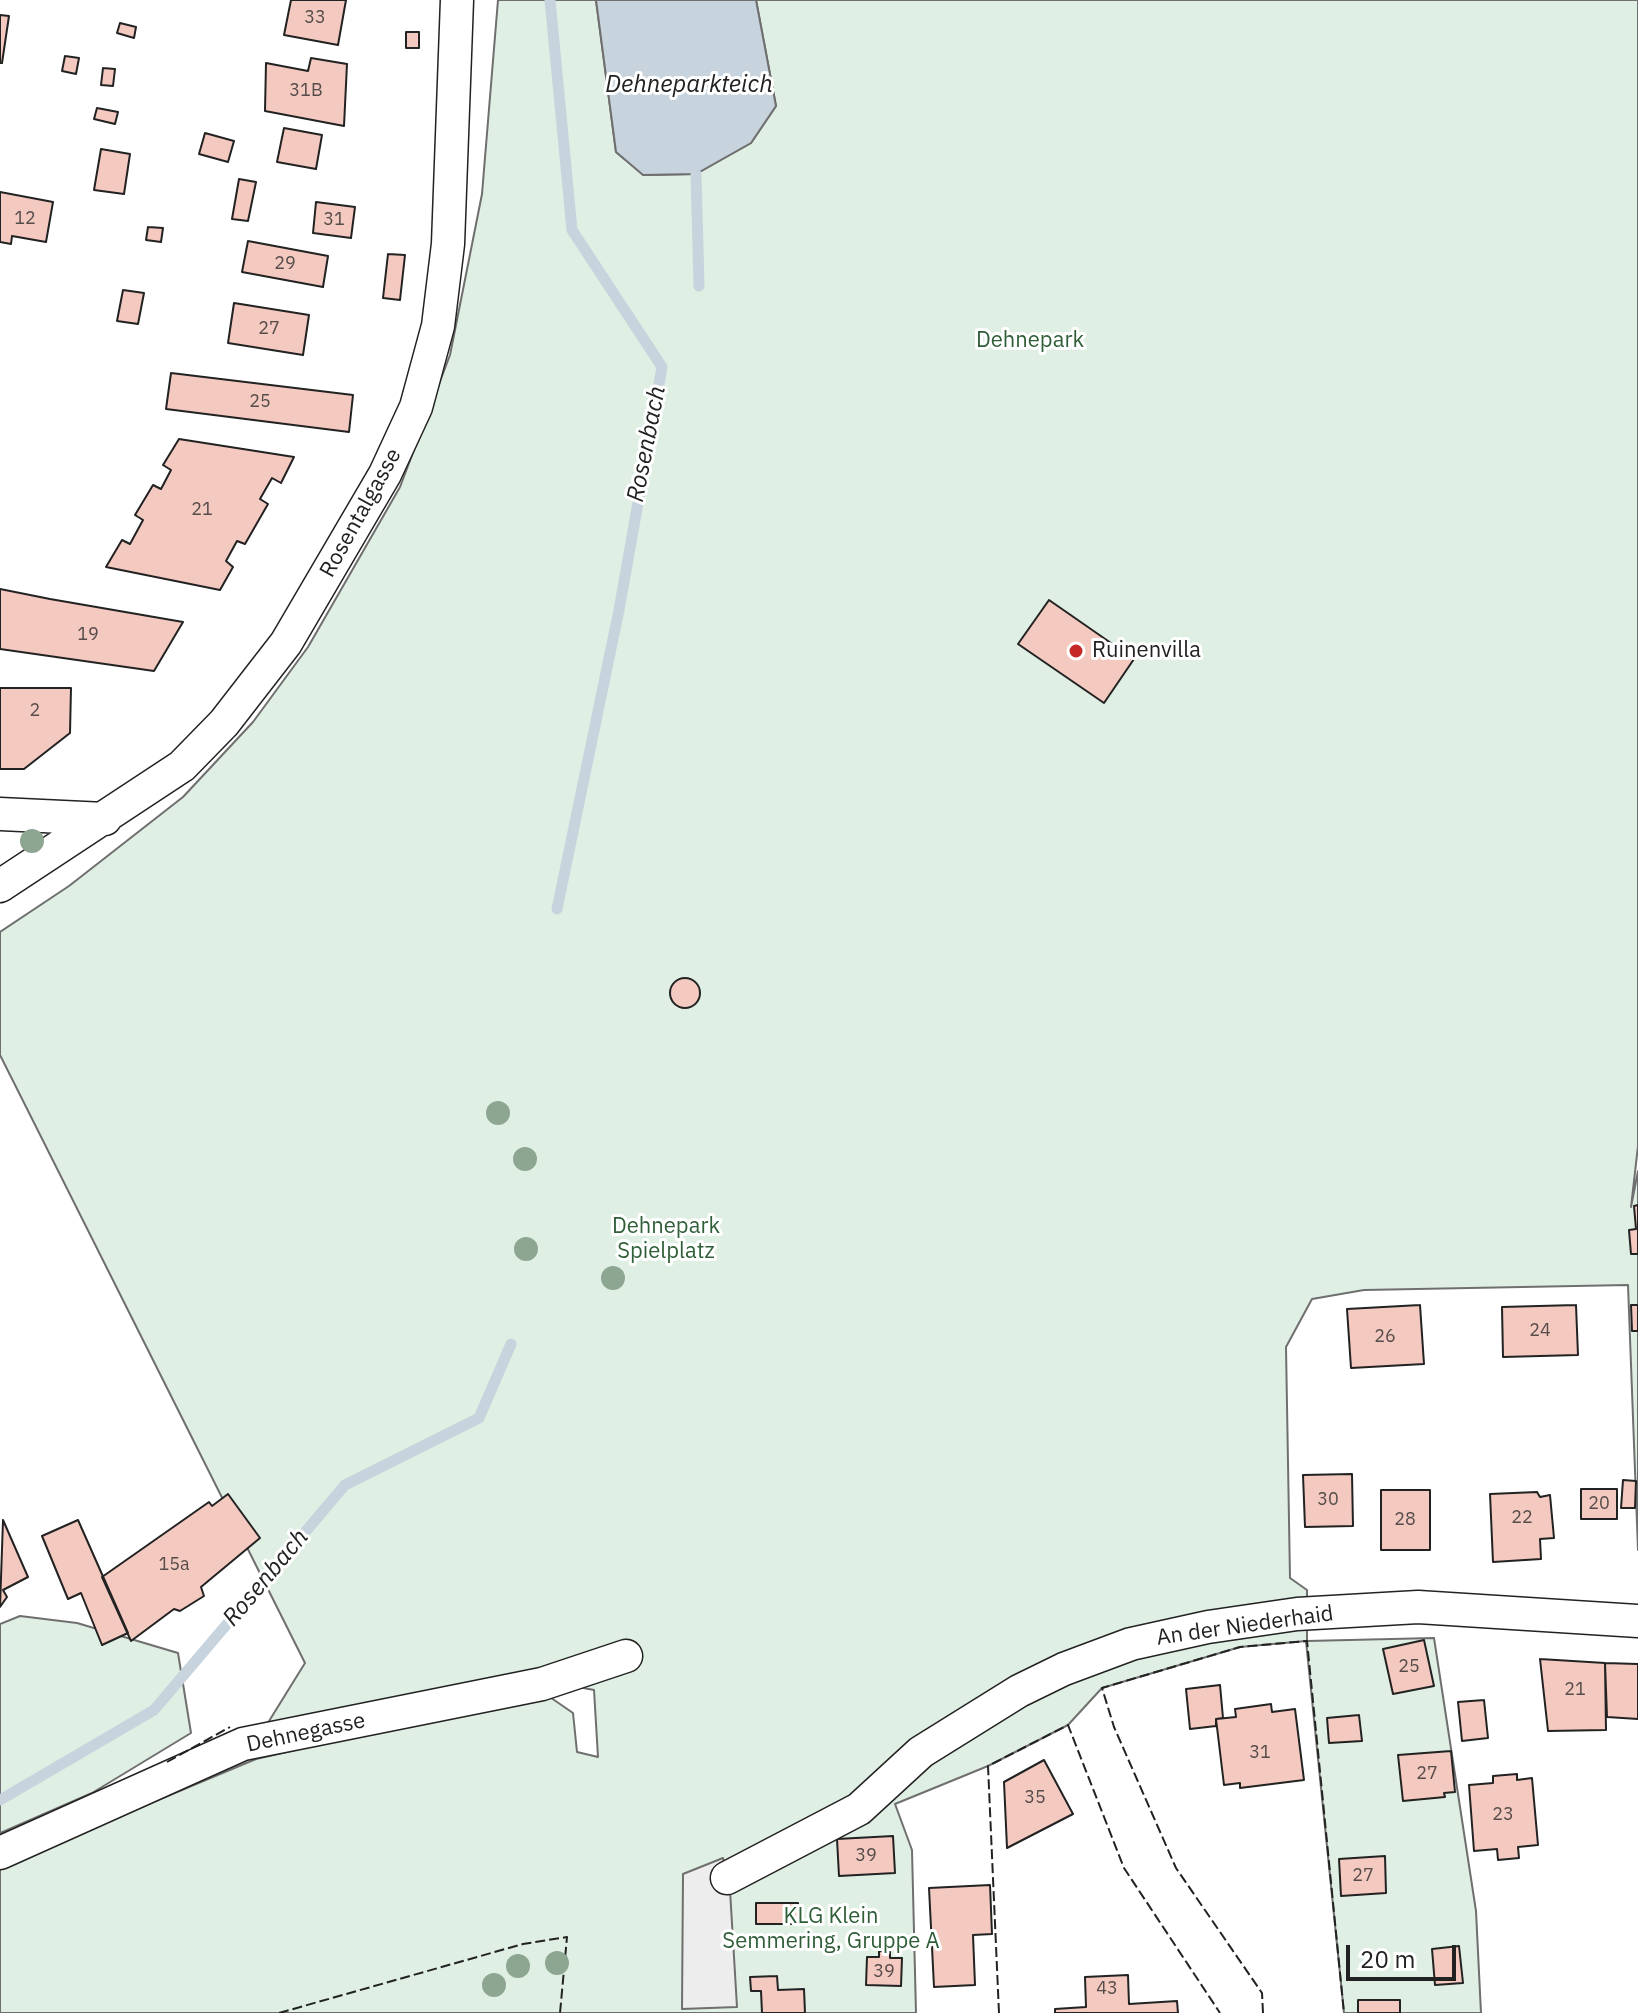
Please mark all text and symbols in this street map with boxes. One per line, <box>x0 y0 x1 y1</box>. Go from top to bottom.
house number: 33 <box>304 7 326 29</box>
water label: Dehneparkteich <box>605 71 773 99</box>
house number: 31B <box>289 80 323 102</box>
house number: 12 <box>14 208 36 230</box>
house number: 31 <box>323 209 345 231</box>
house number: 29 <box>274 253 296 275</box>
house number: 27 <box>258 318 280 340</box>
park label: Dehnepark <box>976 328 1084 354</box>
water label: Rosenbach <box>622 384 672 504</box>
house number: 25 <box>249 391 271 413</box>
street label: Rosentalgasse <box>315 444 407 582</box>
house number: 21 <box>191 499 213 521</box>
house number: 19 <box>77 624 99 646</box>
place label: Ruinenvilla <box>1092 638 1201 664</box>
marker: Ruinenvilla <box>1067 642 1085 660</box>
house number: 2 <box>30 700 40 722</box>
park label: Dehnepark Spielplatz <box>612 1214 720 1266</box>
house number: 24 <box>1529 1320 1551 1342</box>
house number: 26 <box>1374 1326 1396 1348</box>
house number: 30 <box>1317 1489 1339 1511</box>
house number: 20 <box>1588 1493 1610 1515</box>
house number: 22 <box>1511 1507 1533 1529</box>
house number: 28 <box>1394 1509 1416 1531</box>
water label: Rosenbach <box>217 1524 315 1632</box>
house number: 15a <box>158 1554 190 1576</box>
street label: An der Niederhaid <box>1155 1601 1335 1651</box>
house number: 25 <box>1398 1656 1420 1678</box>
house number: 21 <box>1564 1679 1586 1701</box>
street label: Dehnegasse <box>244 1708 368 1758</box>
house number: 31 <box>1249 1742 1271 1764</box>
house number: 27 <box>1416 1763 1438 1785</box>
house number: 35 <box>1024 1787 1046 1809</box>
house number: 23 <box>1492 1804 1514 1826</box>
house number: 39 <box>855 1845 877 1867</box>
house number: 27 <box>1352 1865 1374 1887</box>
park label: KLG Klein Semmering, Gruppe A <box>722 1904 940 1956</box>
scale bar <box>1350 1929 1460 1979</box>
text: 20 m <box>1360 1943 1415 1975</box>
house number: 39 <box>873 1961 895 1983</box>
house number: 43 <box>1096 1978 1118 2000</box>

